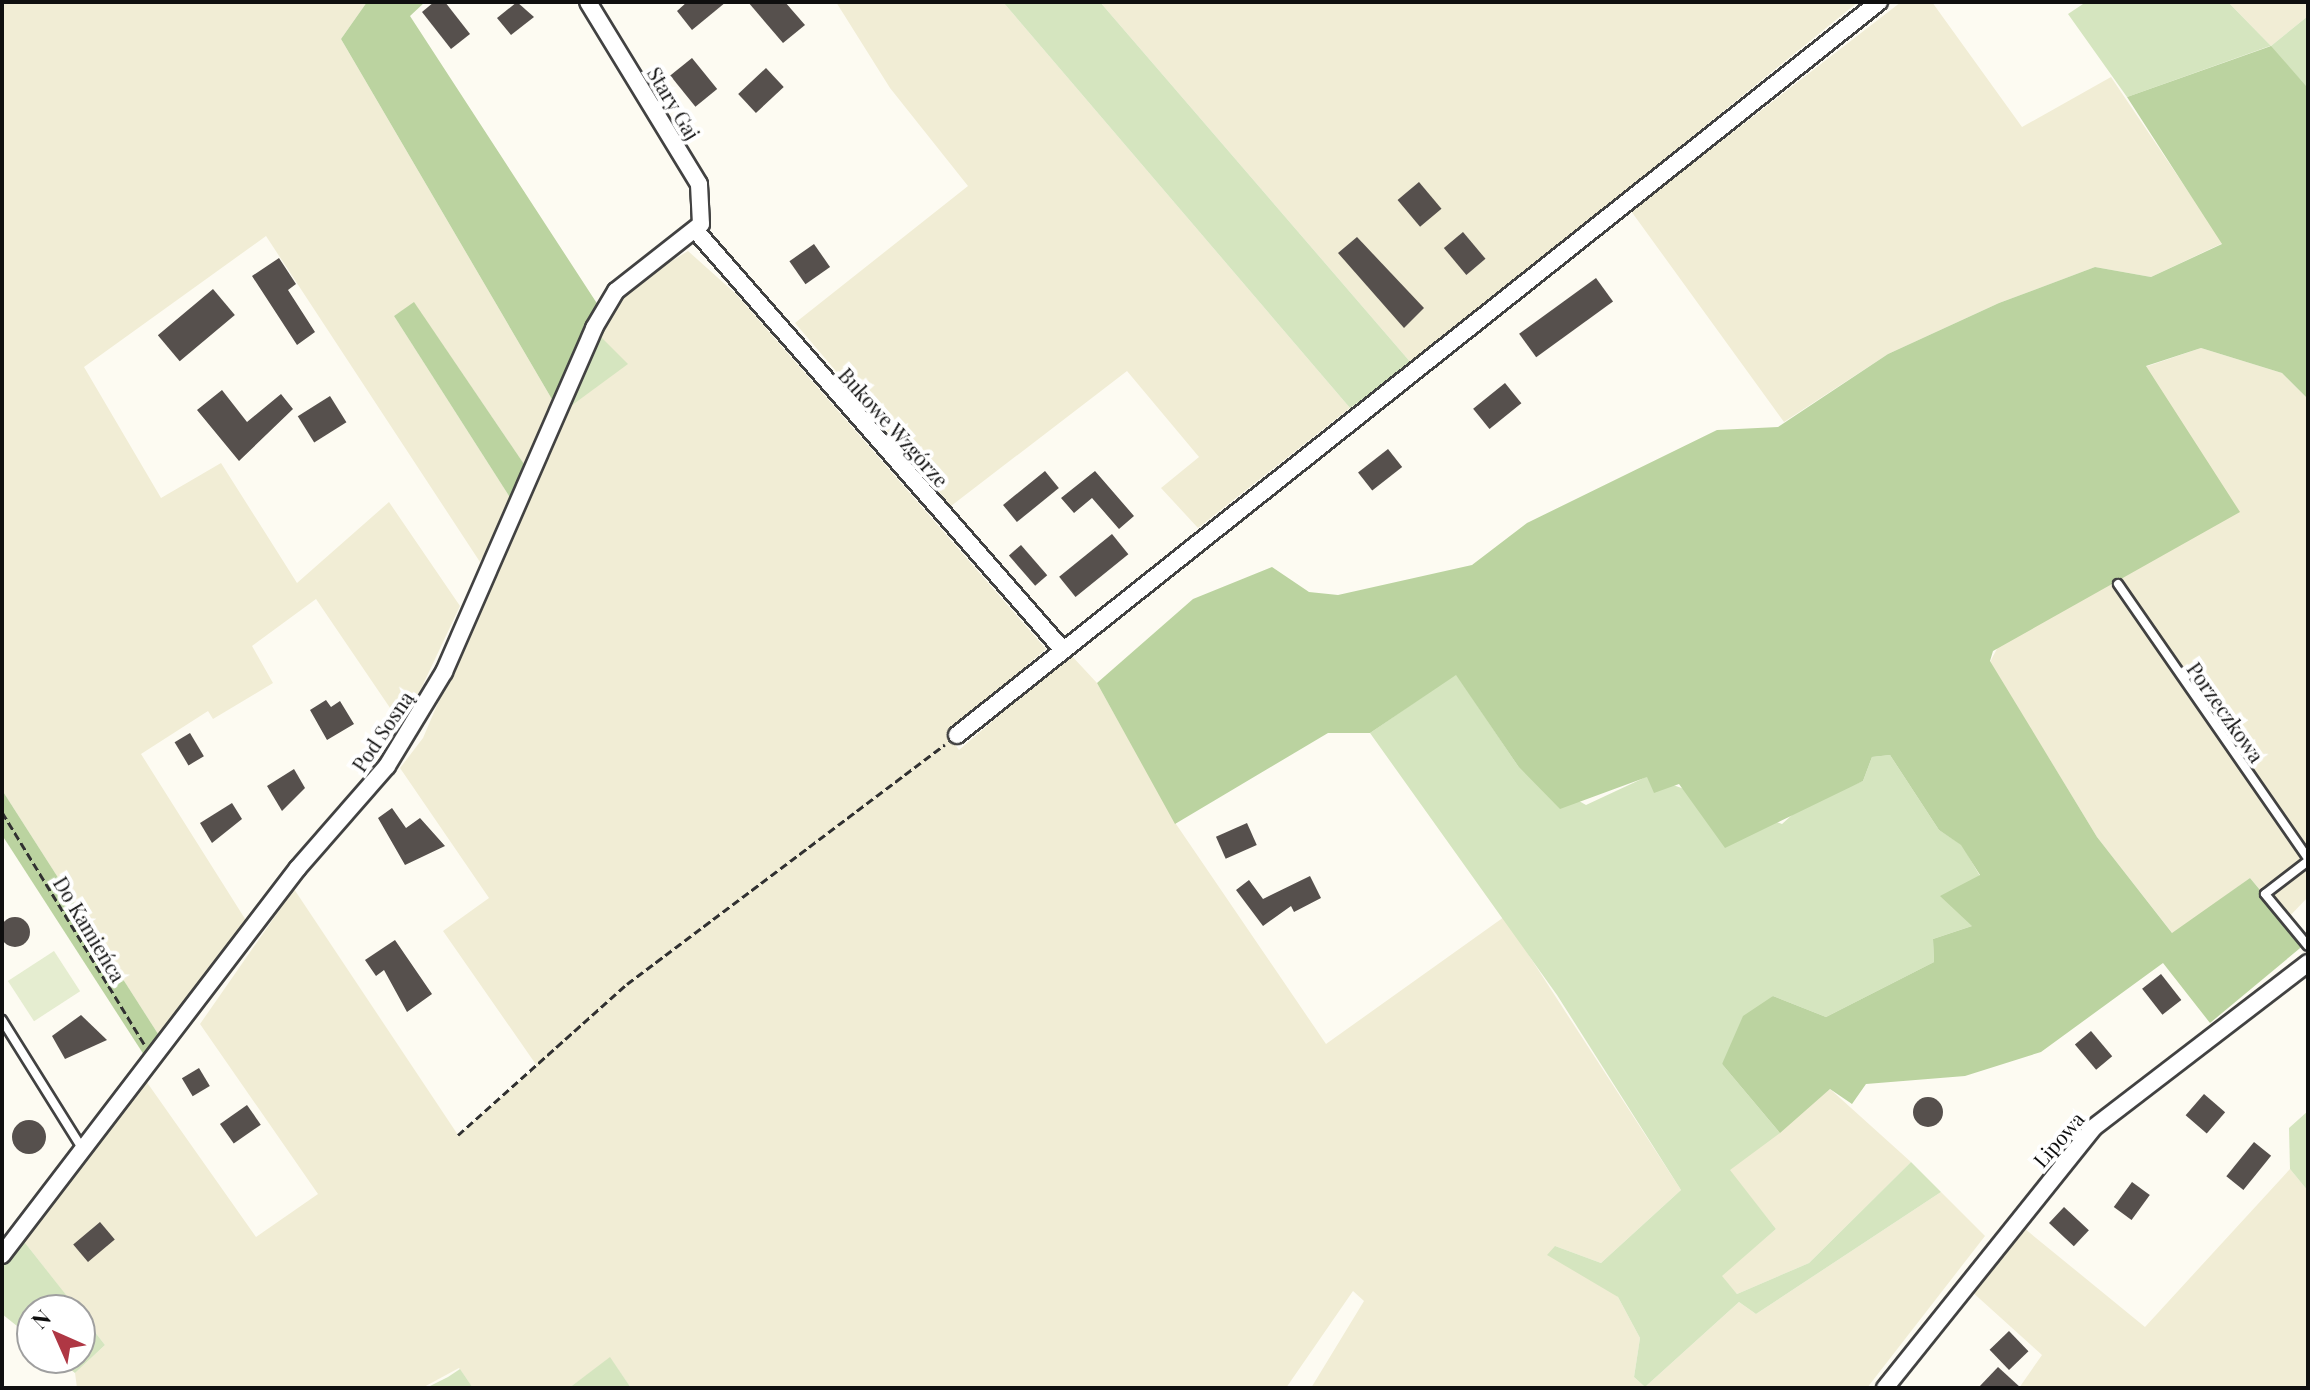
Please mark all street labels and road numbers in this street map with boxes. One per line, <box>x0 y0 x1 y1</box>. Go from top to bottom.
street label: Stary Gaj <box>643 62 705 144</box>
street label: Bukowe Wzgórze <box>834 362 954 492</box>
street label: Porzeczkowa <box>2183 657 2269 767</box>
street label: Pod Sosną <box>346 686 418 776</box>
street label: Do Kamieńca <box>49 872 131 986</box>
street label: Lipowa <box>2028 1106 2088 1172</box>

